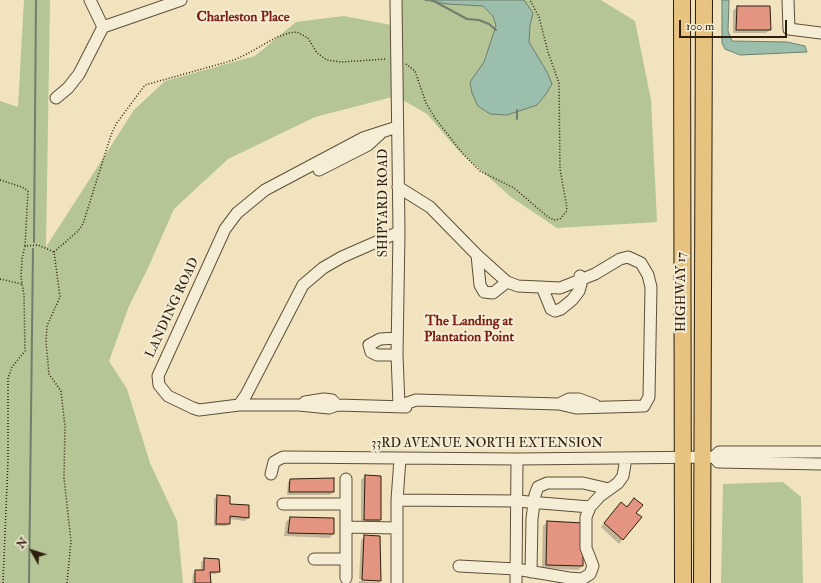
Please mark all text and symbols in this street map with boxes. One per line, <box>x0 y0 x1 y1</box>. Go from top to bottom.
district label: Charleston Place <box>196 10 290 26</box>
scale bar <box>681 12 789 38</box>
text: 100 m <box>686 19 714 34</box>
street label: SHIPYARD ROAD <box>376 149 392 257</box>
street label: HIGHWAY 17 <box>674 252 690 332</box>
street label: LANDING ROAD <box>143 255 203 361</box>
district label: The Landing at Plantation Point <box>424 314 514 346</box>
street label: 33RD AVENUE NORTH EXTENSION <box>371 436 603 452</box>
north arrow <box>12 531 52 571</box>
text: N <box>14 535 30 551</box>

